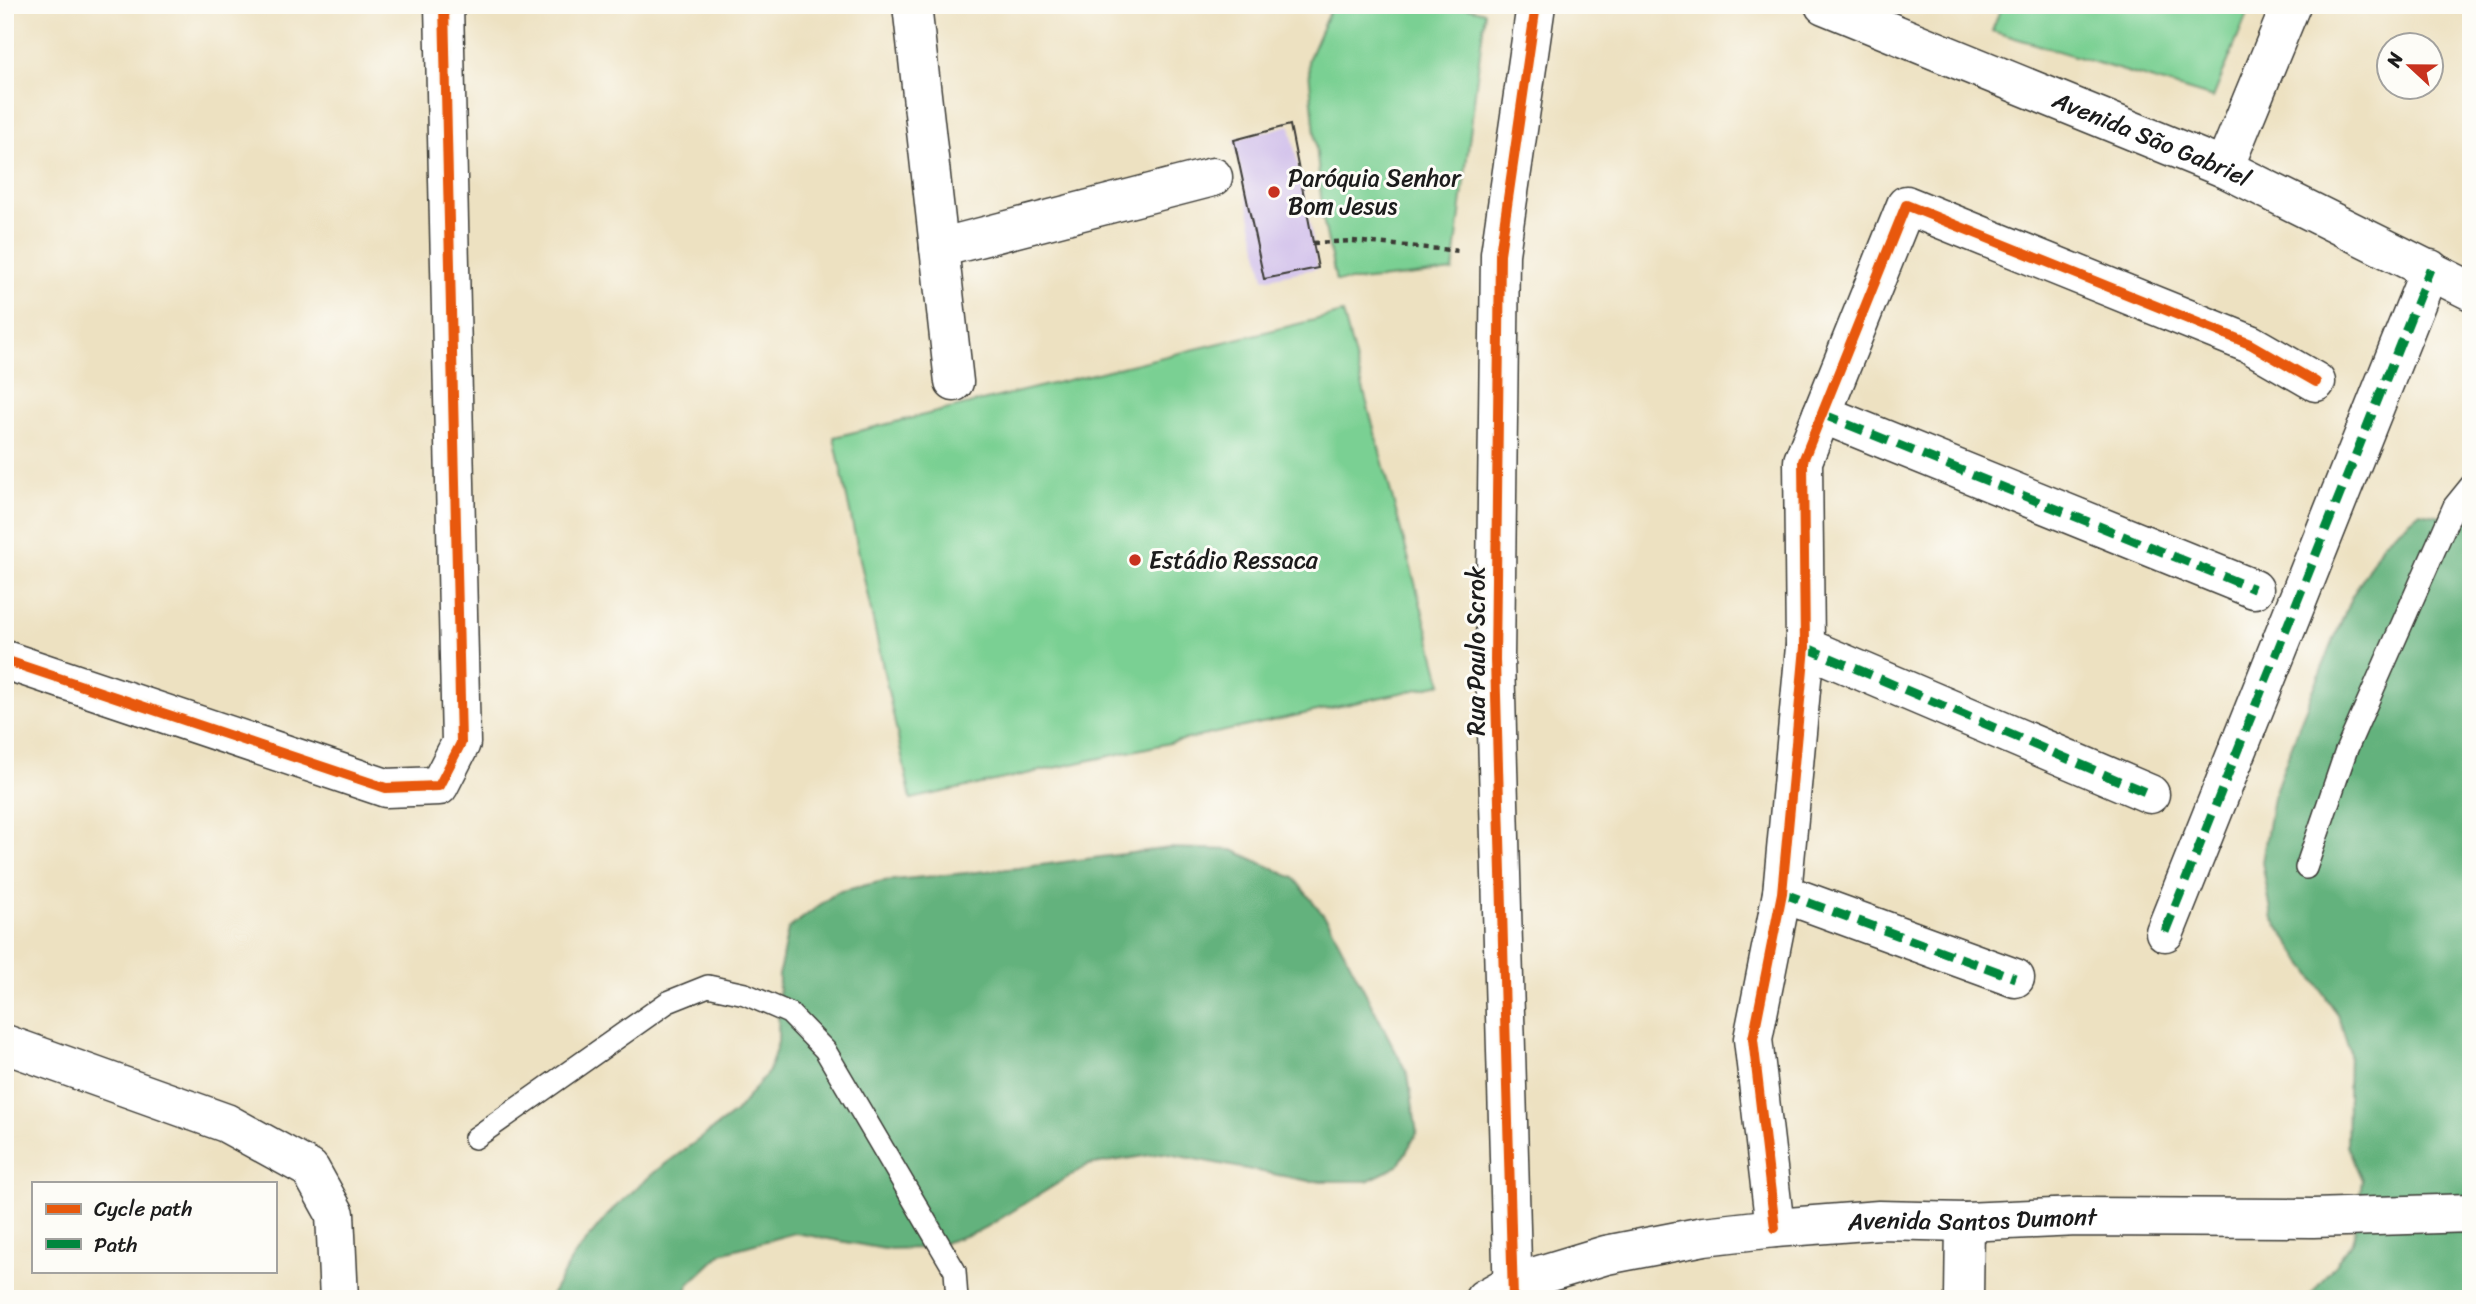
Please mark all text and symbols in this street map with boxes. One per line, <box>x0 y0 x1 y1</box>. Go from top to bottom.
north arrow <box>2374 32 2444 102</box>
text: N <box>2377 47 2413 73</box>
street label: Avenida São Gabriel <box>2045 79 2259 200</box>
place label: Paróquia Senhor Bom Jesus <box>1288 157 1462 227</box>
marker: Paróquia Senhor Bom Jesus <box>1266 184 1282 200</box>
place label: Estádio Ressaca <box>1149 539 1319 581</box>
marker: Estádio Ressaca <box>1127 552 1143 568</box>
street label: Rua Paulo Scrok <box>1455 566 1497 736</box>
legend <box>32 1182 276 1272</box>
text: Cycle path <box>94 1190 193 1228</box>
street label: Avenida Santos Dumont <box>1845 1196 2098 1243</box>
text: Path <box>94 1226 137 1264</box>

